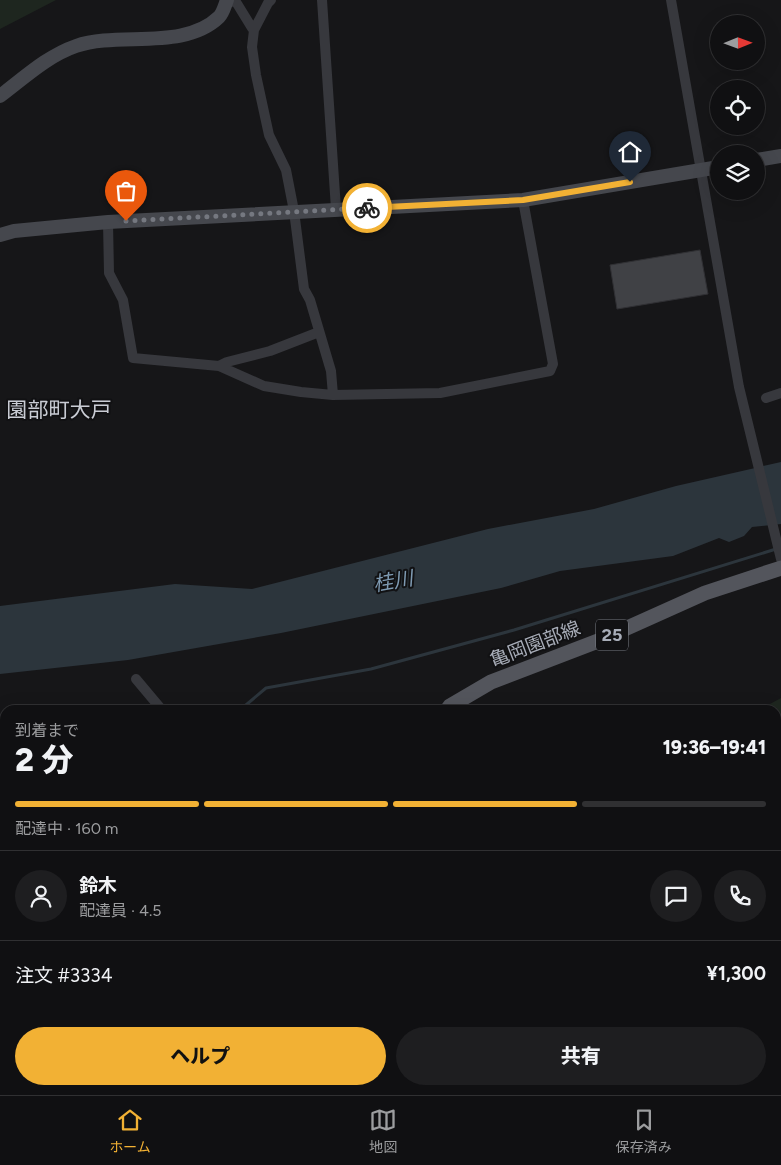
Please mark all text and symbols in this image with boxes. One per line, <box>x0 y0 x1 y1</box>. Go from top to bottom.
north arrow <box>710 15 765 70</box>
map controls <box>710 15 765 200</box>
button: locate <box>710 80 765 135</box>
pin <box>609 131 651 182</box>
icon: home <box>616 138 644 166</box>
button: layers <box>710 145 765 200</box>
pin <box>105 170 147 221</box>
icon: bag <box>112 177 140 205</box>
courier <box>342 183 392 233</box>
icon: bike <box>353 194 381 222</box>
district label: 園部町大戸 <box>7 397 112 422</box>
water label: 桂川 <box>371 565 417 596</box>
street label: 亀岡園部線 <box>487 616 583 672</box>
road number: 25 <box>596 620 628 650</box>
text: 到着まで <box>15 721 79 740</box>
text: 19:36–19:41 <box>663 736 766 759</box>
text: 2 分 <box>15 741 73 779</box>
text: 配達中 · 160 m <box>15 819 118 838</box>
button: person <box>15 870 67 922</box>
button: chat <box>650 870 702 922</box>
button: phone <box>714 870 766 922</box>
text: 鈴木 <box>79 874 117 897</box>
text: 配達員 · 4.5 <box>79 901 161 920</box>
text: ¥1,300 <box>707 962 766 985</box>
text: 注文 #3334 <box>15 964 112 987</box>
button: ヘルプ <box>15 1027 386 1085</box>
button: 共有 <box>396 1027 766 1085</box>
tab: ホーム <box>109 1106 151 1156</box>
tab: 地図 <box>369 1106 397 1156</box>
tab: 保存済み <box>616 1106 672 1156</box>

